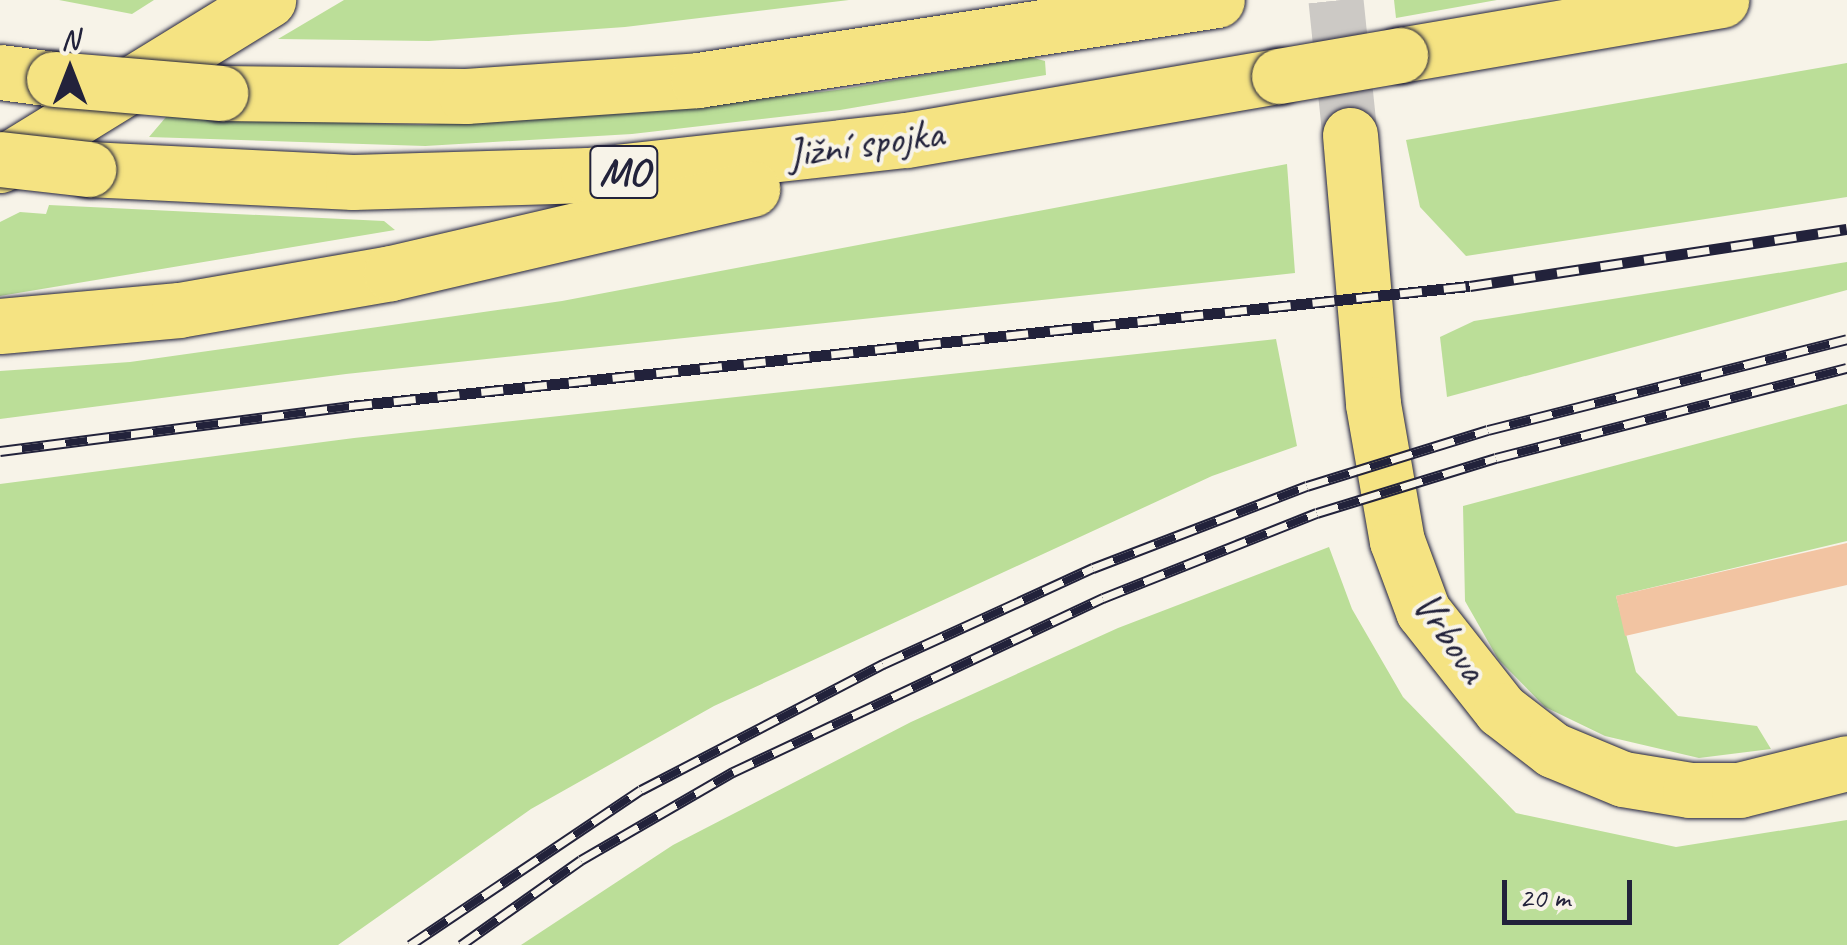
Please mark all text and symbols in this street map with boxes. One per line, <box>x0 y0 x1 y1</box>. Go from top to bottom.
north arrow <box>20 20 120 120</box>
text: N <box>61 22 79 57</box>
street label: Jižní spojka <box>784 108 946 180</box>
road number: MO <box>589 137 659 207</box>
street label: Vrbova <box>1402 582 1498 692</box>
scale bar <box>1507 860 1637 922</box>
text: 20 m <box>1519 878 1570 916</box>

